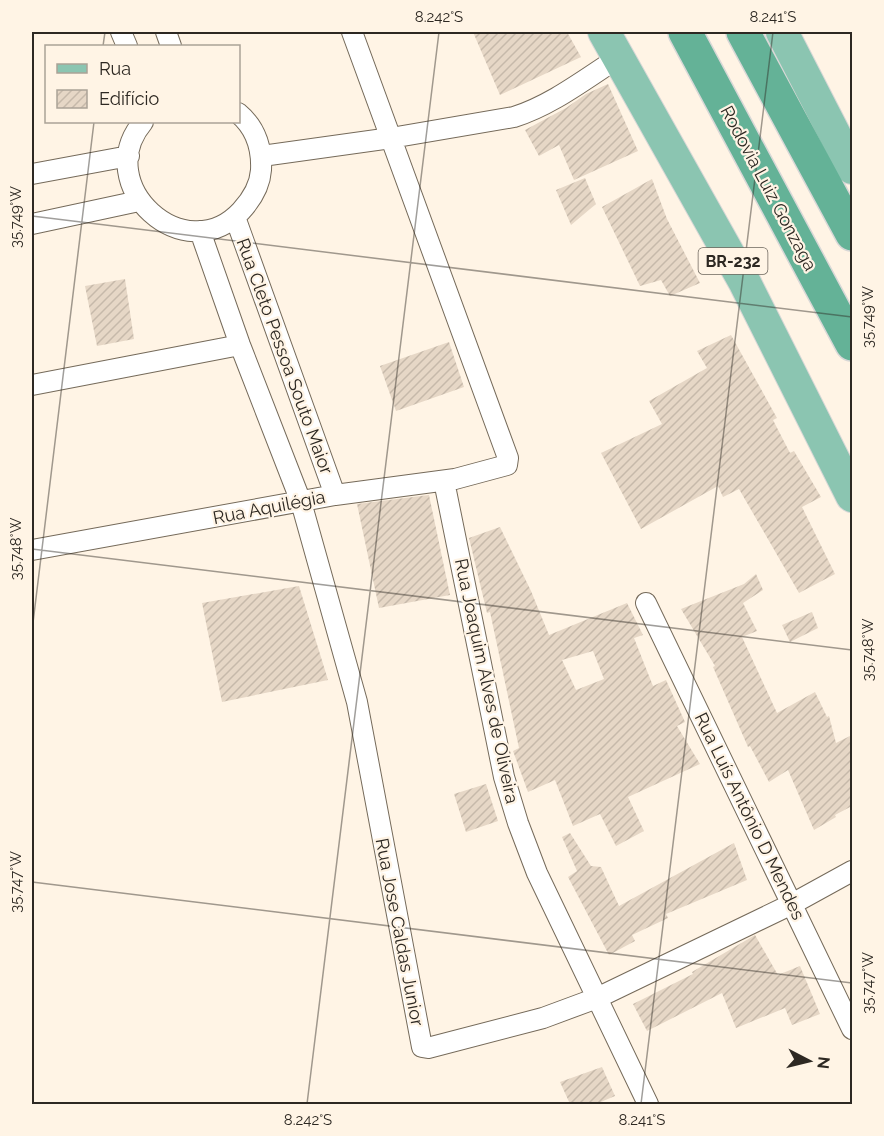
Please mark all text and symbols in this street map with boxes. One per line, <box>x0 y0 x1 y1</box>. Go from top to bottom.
text: 8.242°S <box>415 8 463 26</box>
text: 8.241°S <box>750 8 796 26</box>
legend <box>45 45 240 123</box>
text: Rua <box>99 58 131 79</box>
text: Edifício <box>99 88 159 109</box>
street label: Rodovia Luiz Gonzaga <box>717 102 821 274</box>
text: 35.749°W <box>7 186 25 248</box>
street label: Rua Cleto Pessoa Souto Maior <box>232 235 338 478</box>
road number: BR-232 <box>698 248 768 274</box>
text: 35.749°W <box>859 286 877 348</box>
street label: Rua Aquilégia <box>211 486 327 528</box>
text: 35.748°W <box>7 517 25 580</box>
street label: Rua Joaquim Alves de Oliveira <box>451 557 523 805</box>
text: 35.748°W <box>859 618 877 681</box>
street label: Rua Luís Antônio D Mendes <box>691 709 810 923</box>
street label: Rua Jose Caldas Junior <box>371 836 429 1028</box>
text: 35.747°W <box>7 851 25 913</box>
text: 35.747°W <box>859 952 877 1014</box>
north arrow <box>779 1031 839 1091</box>
text: N <box>813 1056 834 1070</box>
text: 8.242°S <box>284 1111 332 1129</box>
text: 8.241°S <box>619 1111 665 1129</box>

